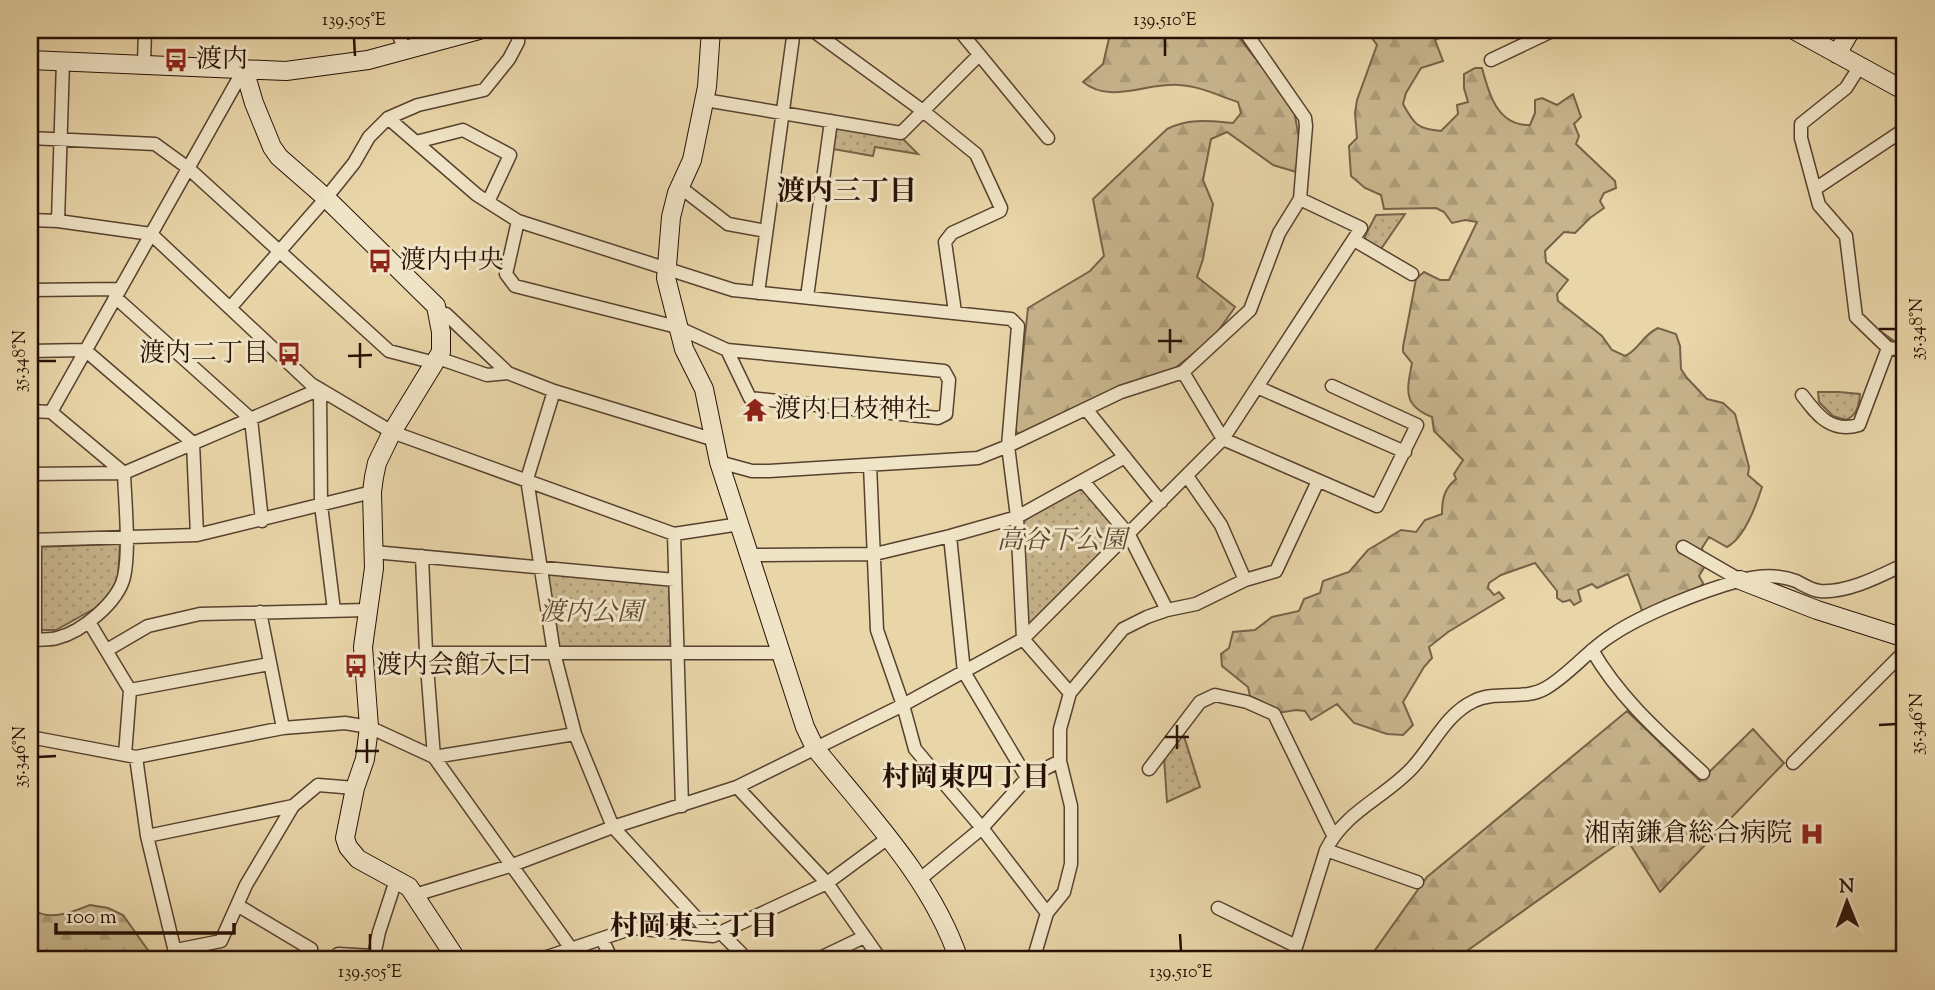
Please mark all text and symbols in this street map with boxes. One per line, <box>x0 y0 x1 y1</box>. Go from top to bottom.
text: 139.505°E <box>322 8 386 34</box>
text: 139.510°E <box>1133 8 1197 34</box>
place label: 渡内 <box>196 42 248 79</box>
bus stop icon: 渡内 <box>162 46 190 74</box>
district label: 渡内三丁目 <box>777 173 917 213</box>
place label: 渡内中央 <box>400 243 504 280</box>
bus stop icon: 渡内中央 <box>366 247 394 275</box>
text: 35.348°N <box>1905 298 1931 360</box>
text: 35.348°N <box>8 330 34 392</box>
place label: 渡内二丁目 <box>139 336 269 373</box>
bus stop icon: 渡内二丁目 <box>275 340 303 368</box>
place label: 渡内日枝神社 <box>775 392 931 429</box>
temple icon: 渡内日枝神社 <box>741 396 769 424</box>
park label: 高谷下公園 <box>997 523 1131 560</box>
park label: 渡内公園 <box>539 595 647 632</box>
place label: 渡内会館入口 <box>376 648 532 685</box>
bus stop icon: 渡内会館入口 <box>342 652 370 680</box>
text: 35.346°N <box>1905 693 1931 755</box>
text: 35.346°N <box>8 726 34 788</box>
district label: 村岡東四丁目 <box>882 759 1050 799</box>
place label: 湘南鎌倉総合病院 <box>1584 816 1792 853</box>
hospital icon: 湘南鎌倉総合病院 <box>1798 820 1826 848</box>
north arrow <box>1812 867 1882 937</box>
text: N <box>1839 874 1855 901</box>
scale bar <box>56 892 234 936</box>
text: 100 m <box>66 903 117 933</box>
district label: 村岡東三丁目 <box>610 908 778 948</box>
text: 139.505°E <box>338 960 402 986</box>
text: 139.510°E <box>1149 960 1213 986</box>

